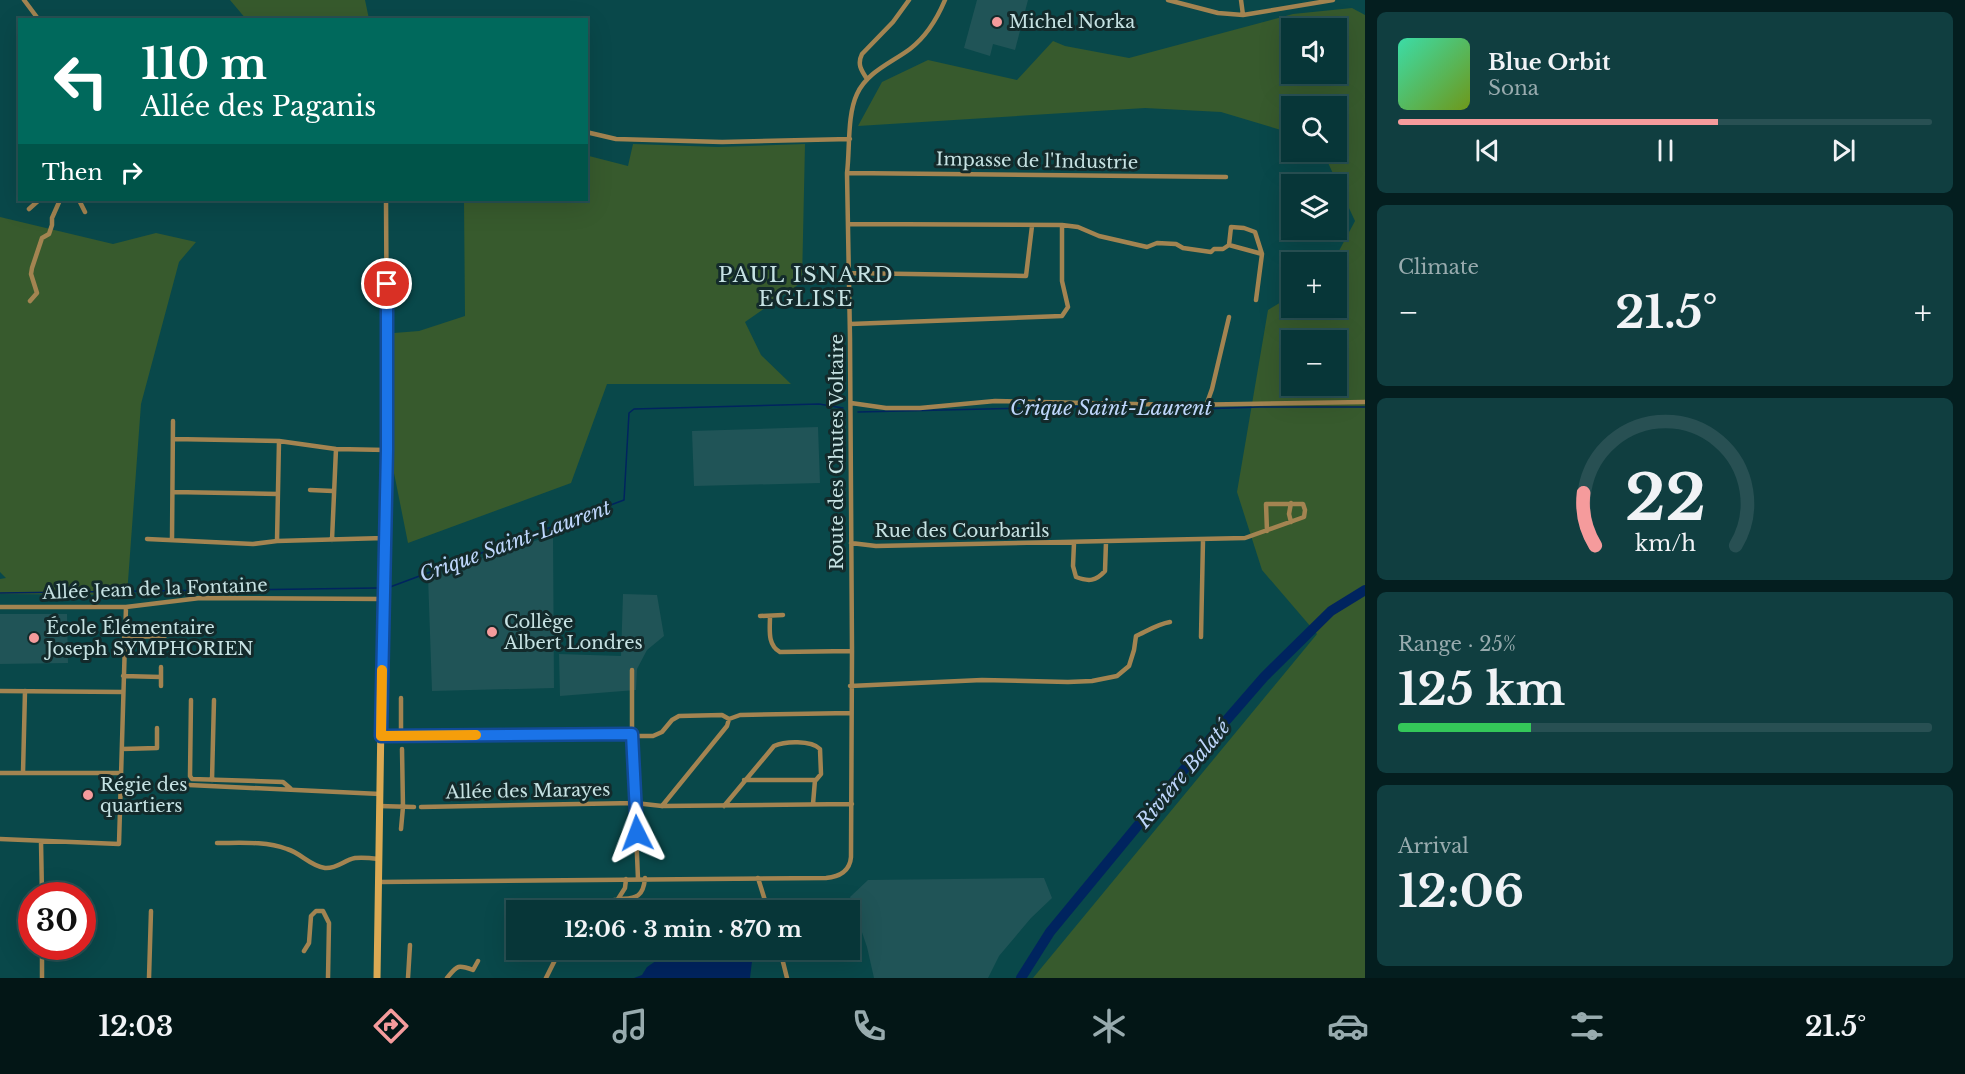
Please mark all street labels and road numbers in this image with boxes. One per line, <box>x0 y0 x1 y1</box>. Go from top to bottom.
street label: Impasse de l'Industrie <box>936 148 1138 174</box>
street label: Route des Chutes Voltaire <box>826 334 848 570</box>
street label: Rue des Courbarils <box>875 520 1049 542</box>
street label: Allée Jean de la Fontaine <box>41 574 268 604</box>
street label: Allée des Marayes <box>445 779 610 803</box>

